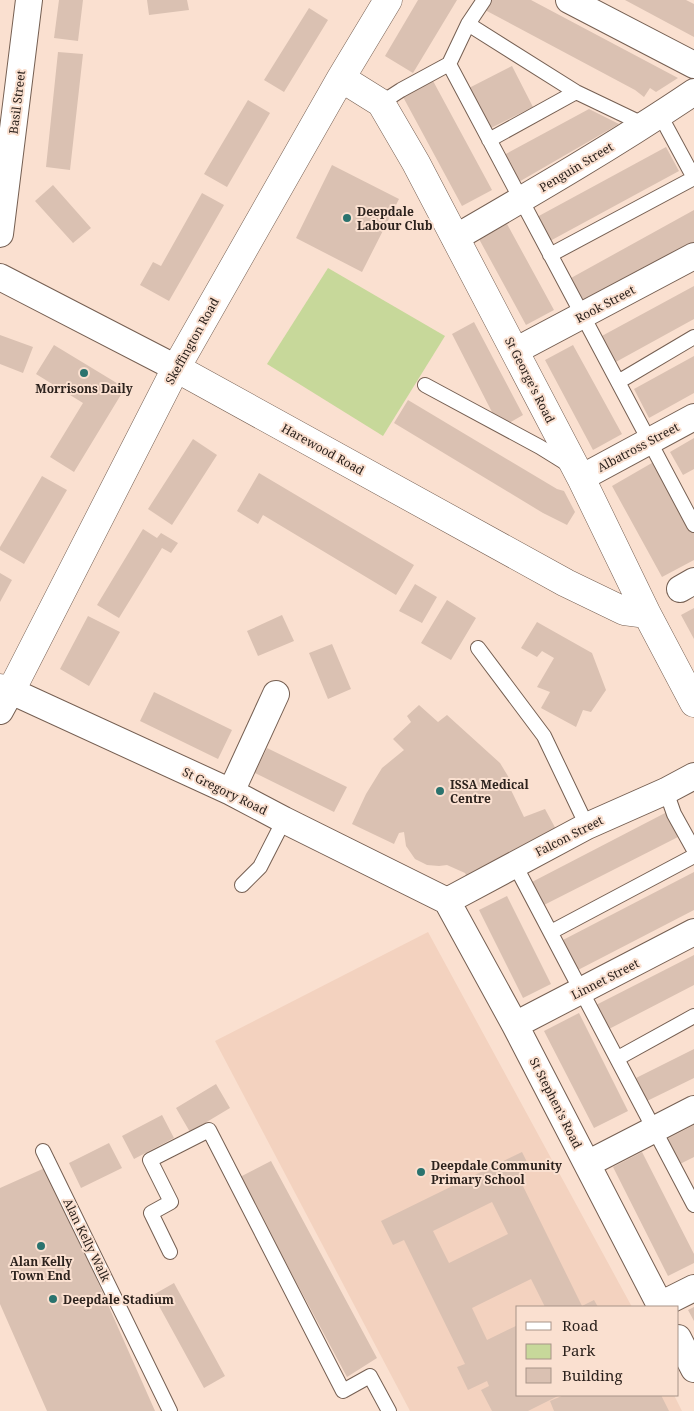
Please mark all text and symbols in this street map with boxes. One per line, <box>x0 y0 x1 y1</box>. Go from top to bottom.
street label: Basil Street <box>5 69 29 135</box>
street label: Penguin Street <box>536 138 616 196</box>
place label: Deepdale Labour Club <box>357 203 433 234</box>
marker: Deepdale Labour Club <box>341 212 353 224</box>
street label: Rook Street <box>572 281 638 327</box>
street label: Skeffington Road <box>161 294 223 387</box>
street label: St George's Road <box>501 334 559 426</box>
marker: Morrisons Daily <box>78 367 90 379</box>
place label: Morrisons Daily <box>35 380 133 397</box>
street label: Albatross Street <box>594 418 682 476</box>
street label: Harewood Road <box>279 419 368 479</box>
street label: St Gregory Road <box>180 763 271 819</box>
place label: ISSA Medical Centre <box>450 776 529 807</box>
marker: ISSA Medical Centre <box>434 785 446 797</box>
street label: Falcon Street <box>532 812 606 860</box>
street label: Linnet Street <box>568 955 642 1003</box>
street label: St Stephen's Road <box>526 1055 587 1152</box>
place label: Deepdale Community Primary School <box>431 1157 562 1188</box>
marker: Deepdale Community Primary School <box>415 1166 427 1178</box>
street label: Alan Kelly Walk <box>59 1195 115 1285</box>
marker: Alan Kelly Town End <box>35 1240 47 1252</box>
place label: Alan Kelly Town End <box>10 1253 72 1284</box>
place label: Deepdale Stadium <box>63 1291 174 1308</box>
marker: Deepdale Stadium <box>47 1293 59 1305</box>
legend <box>516 1306 679 1396</box>
text: Road <box>562 1315 598 1335</box>
text: Park <box>562 1340 596 1360</box>
text: Building <box>562 1365 623 1385</box>

